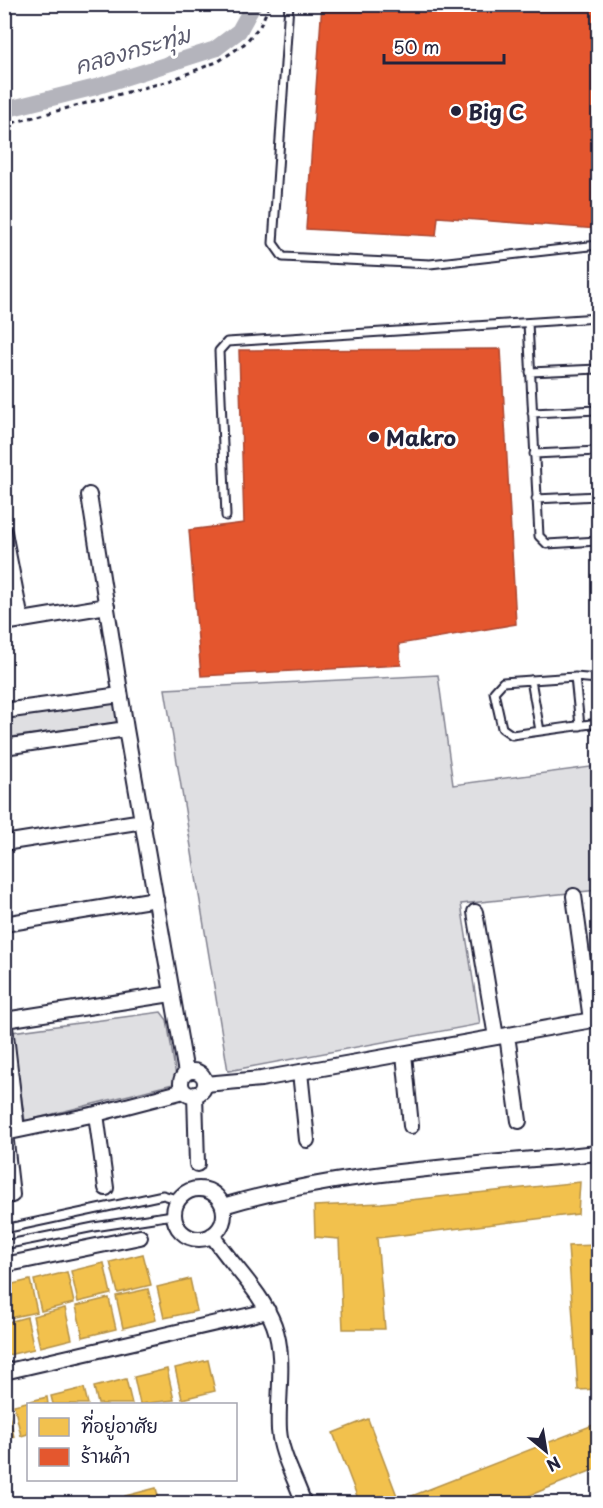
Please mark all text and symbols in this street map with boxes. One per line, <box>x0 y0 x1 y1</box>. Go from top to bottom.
water label: คลองกระทุ่ม <box>70 16 196 83</box>
scale bar <box>384 27 504 65</box>
text: 50 m <box>393 33 440 60</box>
place label: Big C <box>468 95 525 127</box>
marker: Big C <box>449 104 463 118</box>
place label: Makro <box>386 421 456 453</box>
marker: Makro <box>367 430 381 444</box>
legend <box>27 1403 237 1481</box>
text: ที่อยู่อาศัย <box>81 1409 158 1441</box>
north arrow <box>516 1421 576 1481</box>
text: ร้านค้า <box>81 1442 130 1469</box>
text: N <box>543 1451 565 1478</box>

